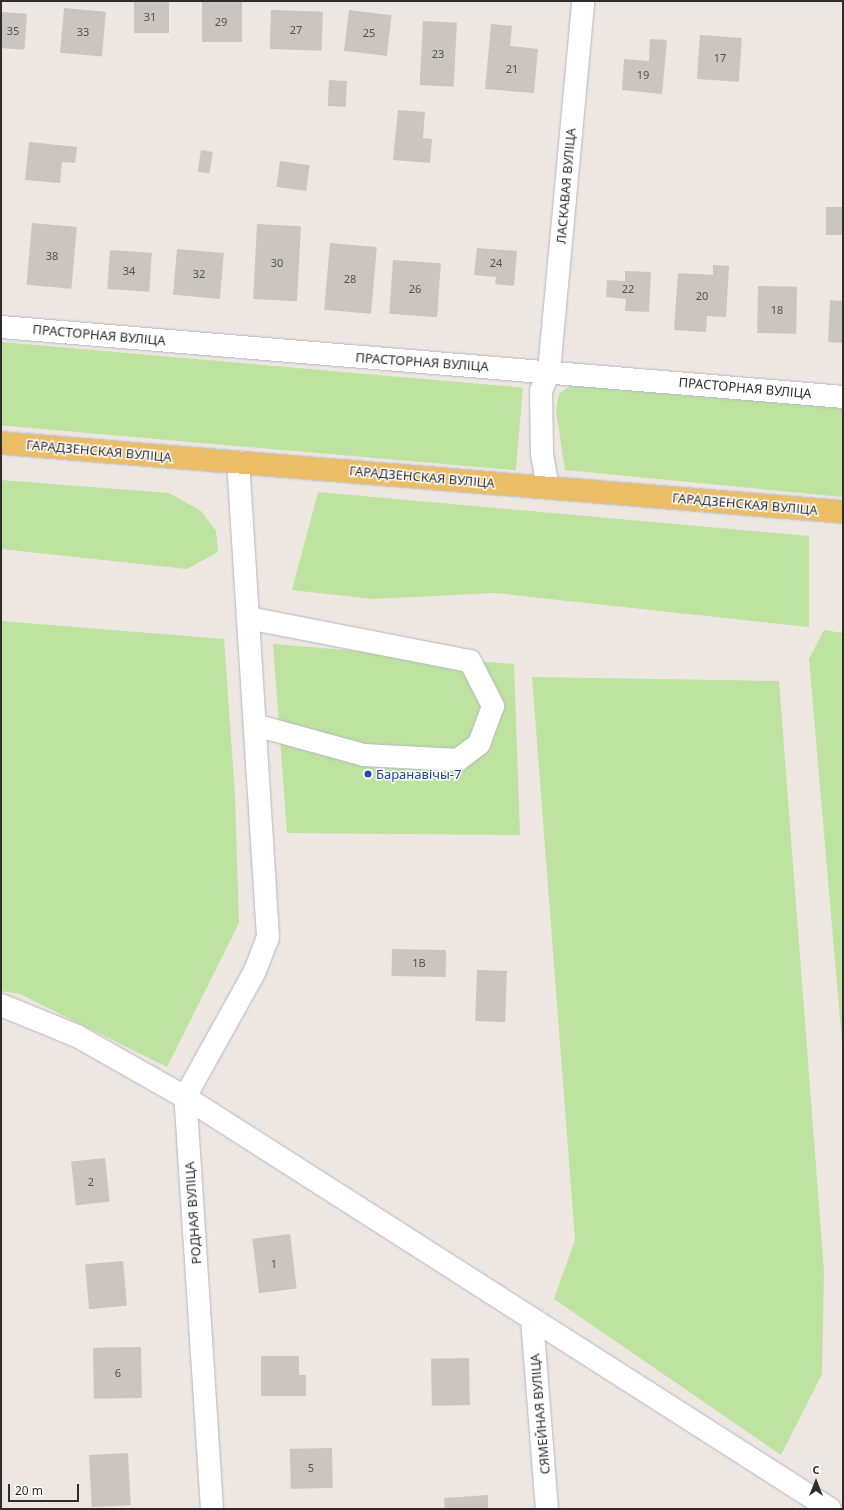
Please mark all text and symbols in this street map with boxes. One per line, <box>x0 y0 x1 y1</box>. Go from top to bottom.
house number: 31 <box>144 10 156 24</box>
house number: 29 <box>215 15 227 29</box>
house number: 27 <box>290 23 302 37</box>
house number: 35 <box>7 24 19 38</box>
house number: 33 <box>77 25 89 39</box>
house number: 25 <box>363 26 375 40</box>
house number: 23 <box>432 47 444 61</box>
house number: 17 <box>714 51 726 65</box>
house number: 21 <box>506 62 518 76</box>
house number: 19 <box>637 68 649 82</box>
street label: ЛАСКАВАЯ ВУЛІЦА <box>553 127 579 245</box>
house number: 38 <box>46 249 58 263</box>
house number: 30 <box>271 256 283 270</box>
house number: 24 <box>490 256 502 270</box>
house number: 34 <box>123 264 135 278</box>
house number: 32 <box>193 267 205 281</box>
house number: 28 <box>344 272 356 286</box>
house number: 26 <box>409 282 421 296</box>
house number: 22 <box>622 282 634 296</box>
house number: 20 <box>696 289 708 303</box>
house number: 18 <box>771 303 783 317</box>
street label: ПРАСТОРНАЯ ВУЛІЦА <box>32 321 166 349</box>
street label: ПРАСТОРНАЯ ВУЛІЦА <box>355 350 489 374</box>
street label: ПРАСТОРНАЯ ВУЛІЦА <box>678 374 812 402</box>
street label: ГАРАДЗЕНСКАЯ ВУЛІЦА <box>26 437 172 465</box>
street label: ГАРАДЗЕНСКАЯ ВУЛІЦА <box>349 463 495 491</box>
street label: ГАРАДЗЕНСКАЯ ВУЛІЦА <box>672 490 818 518</box>
place label: Баранавічы-7 <box>376 766 461 782</box>
marker: Баранавічы-7 <box>363 769 373 779</box>
house number: 1В <box>412 956 426 970</box>
street label: РОДНАЯ ВУЛІЦА <box>182 1161 204 1265</box>
house number: 2 <box>88 1175 94 1189</box>
house number: 1 <box>271 1257 277 1271</box>
street label: СЯМЕЙНАЯ ВУЛІЦА <box>527 1353 553 1475</box>
house number: 6 <box>115 1366 121 1380</box>
house number: 5 <box>308 1461 314 1475</box>
north arrow <box>796 1462 836 1502</box>
text: С <box>812 1462 820 1477</box>
scale bar <box>10 1476 81 1502</box>
text: 20 m <box>15 1482 43 1499</box>

